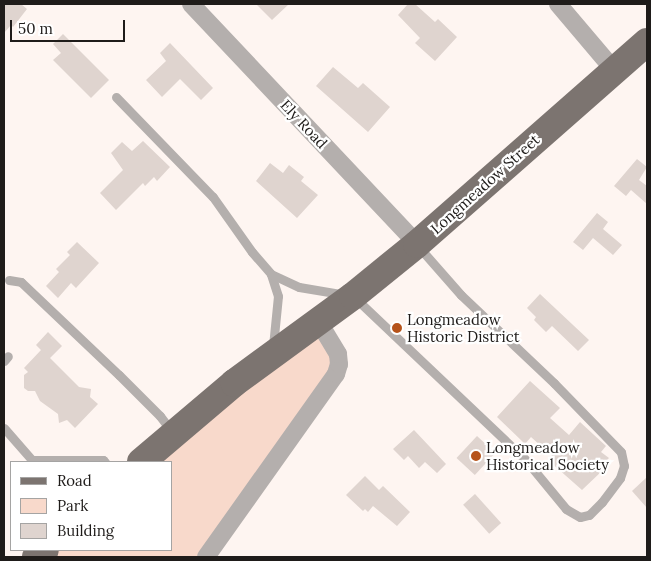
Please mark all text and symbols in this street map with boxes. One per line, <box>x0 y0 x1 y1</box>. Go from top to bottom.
scale bar <box>12 10 128 42</box>
text: 50 m <box>18 19 53 38</box>
street label: Ely Road <box>277 96 331 152</box>
street label: Longmeadow Street <box>427 130 543 238</box>
place label: Longmeadow Historic District <box>407 310 520 345</box>
marker: Longmeadow Historic District <box>391 322 403 334</box>
place label: Longmeadow Historical Society <box>486 438 609 473</box>
marker: Longmeadow Historical Society <box>470 450 482 462</box>
legend <box>10 461 172 551</box>
text: Road <box>57 471 92 490</box>
text: Park <box>57 496 88 515</box>
text: Building <box>57 521 114 540</box>

